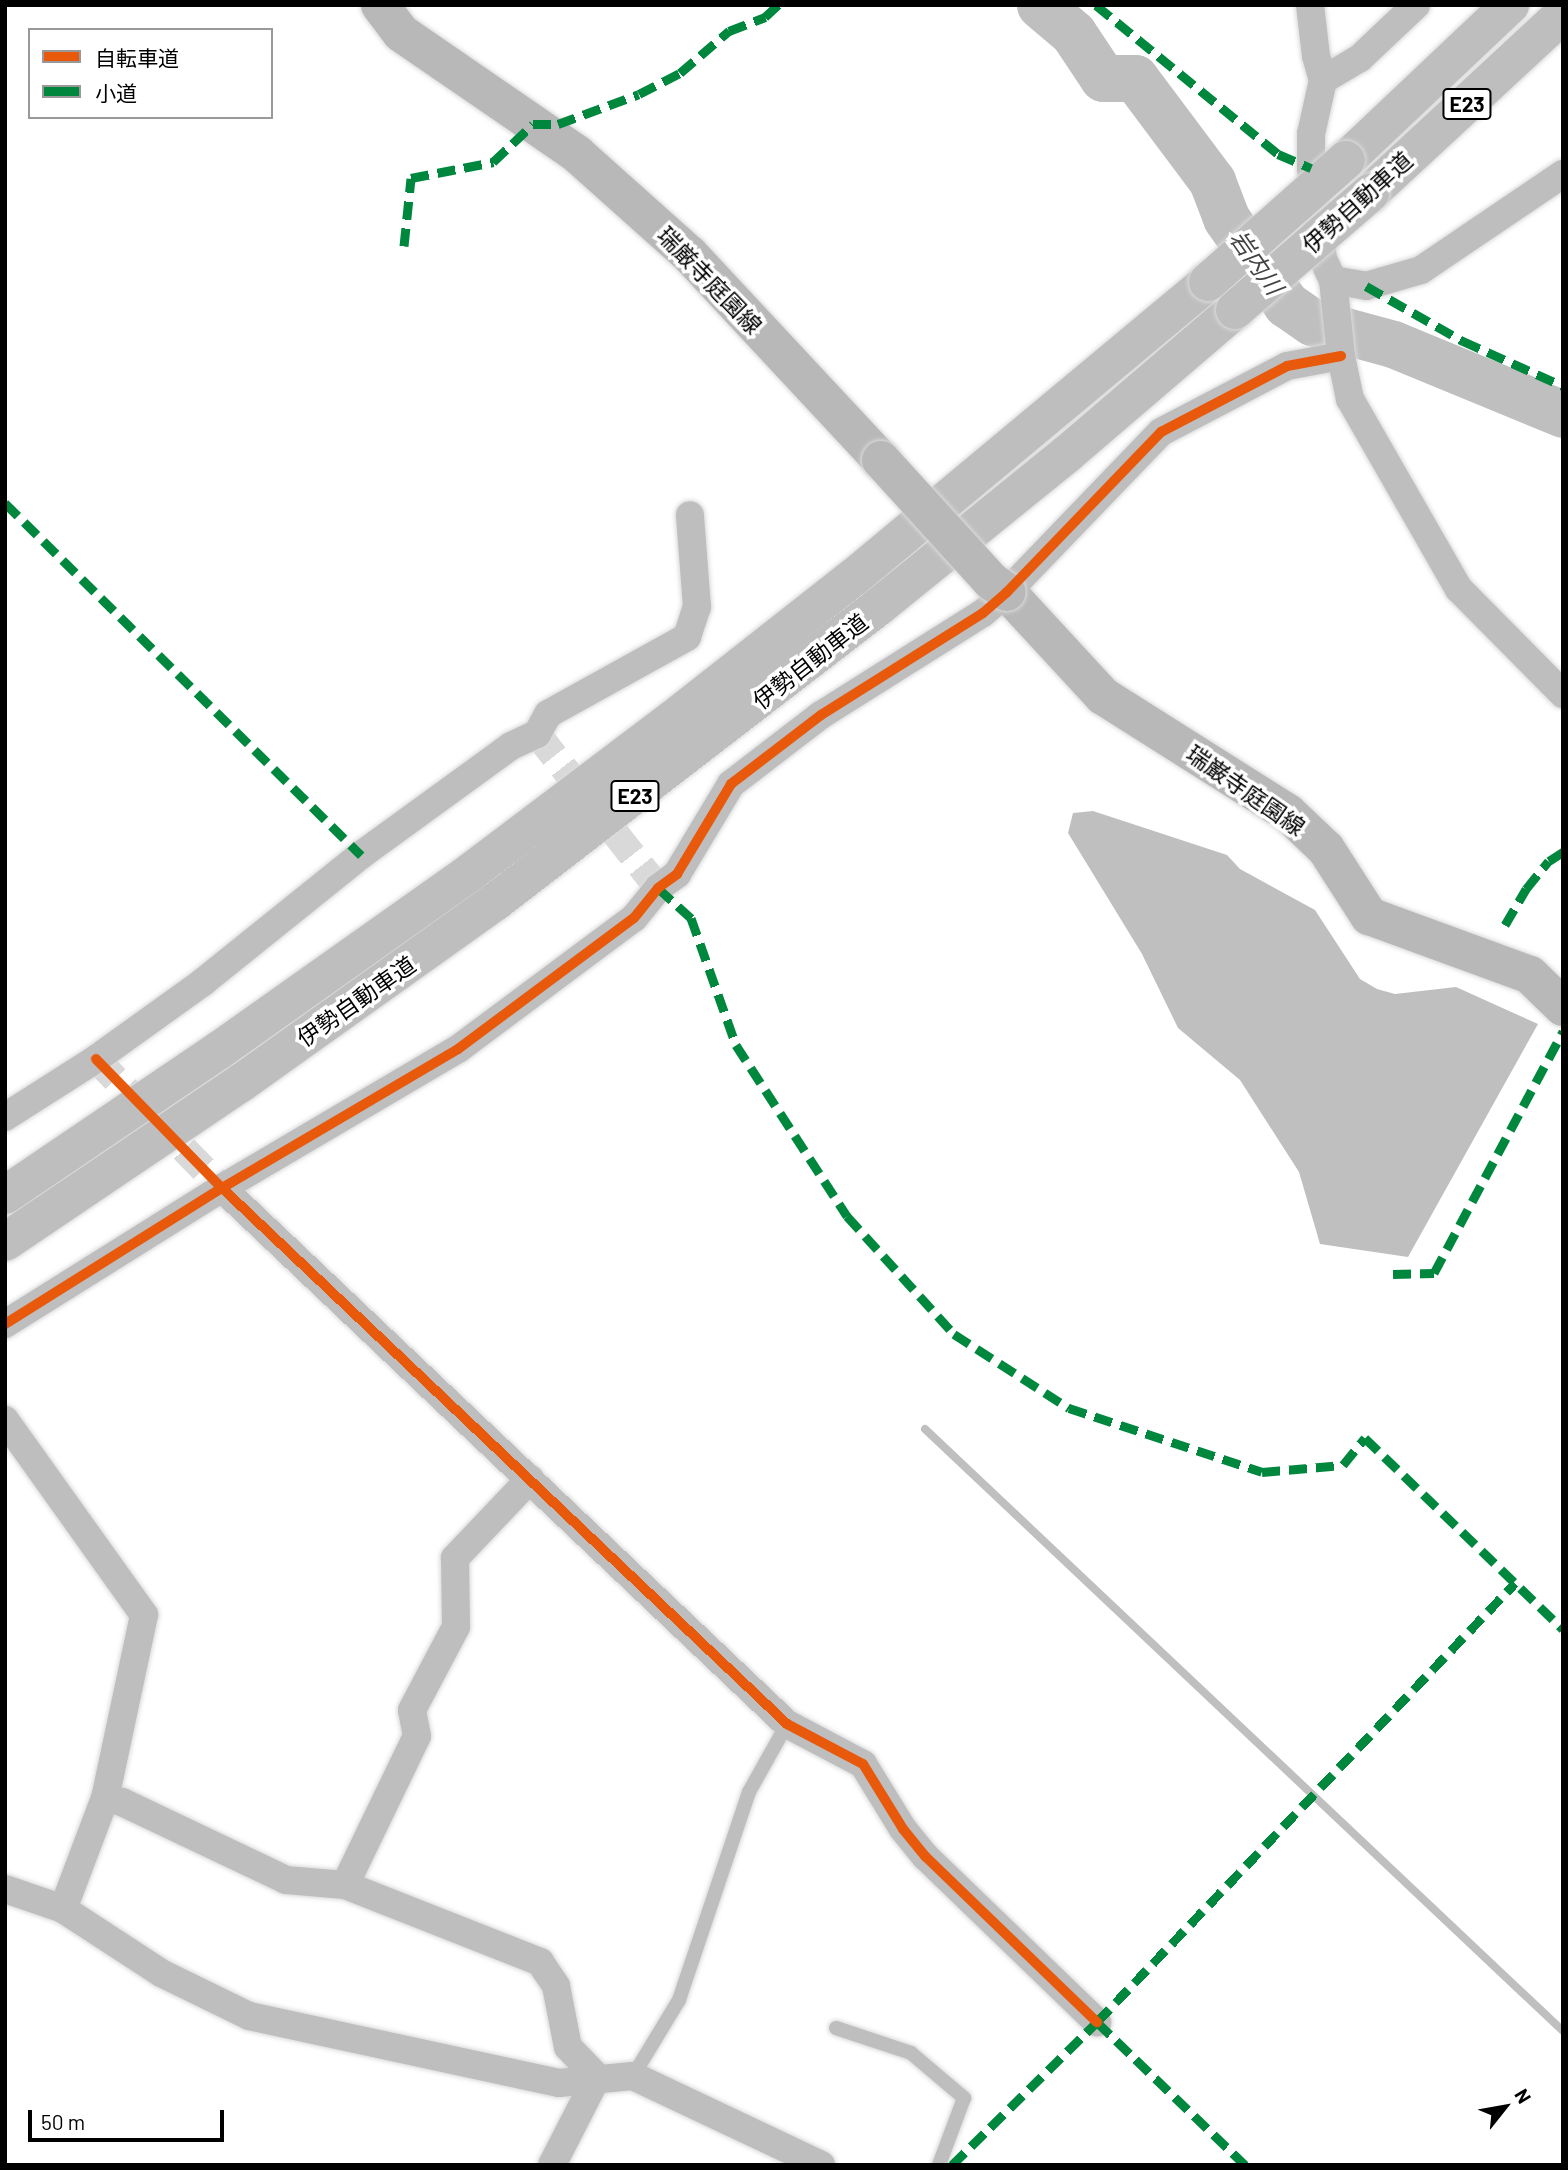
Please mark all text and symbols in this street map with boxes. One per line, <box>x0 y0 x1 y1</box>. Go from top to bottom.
legend <box>28 28 273 119</box>
text: 自転車道 <box>95 45 179 70</box>
text: 小道 <box>95 80 137 105</box>
road number: E23 <box>1441 86 1493 122</box>
street label: 伊勢自動車道 <box>1296 146 1418 258</box>
street label: 瑞厳寺庭園線 <box>652 221 768 339</box>
water label: 岩内川 <box>1225 224 1289 300</box>
street label: 伊勢自動車道 <box>747 608 873 714</box>
street label: 瑞巌寺庭園線 <box>1182 739 1310 841</box>
road number: E23 <box>609 778 661 814</box>
street label: 伊勢自動車道 <box>292 950 420 1052</box>
north arrow <box>1470 2072 1540 2142</box>
text: N <box>1510 2085 1537 2107</box>
scale bar <box>32 2096 228 2140</box>
text: 50 m <box>41 2109 85 2134</box>

